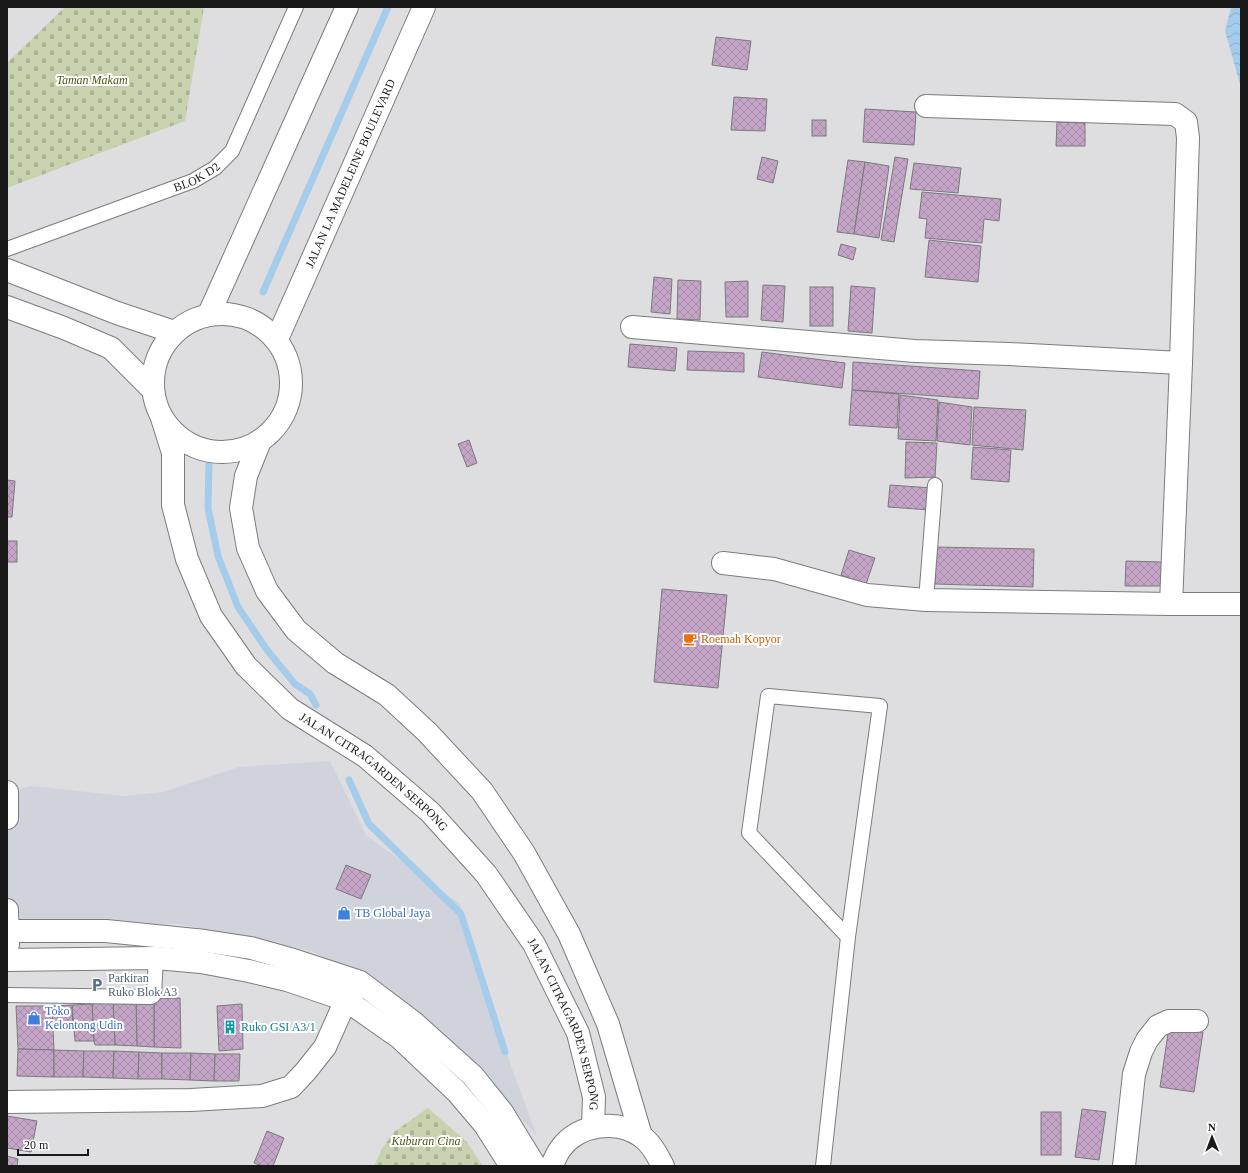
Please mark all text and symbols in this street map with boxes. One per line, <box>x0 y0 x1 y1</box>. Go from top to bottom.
park label: Taman Makam <box>56 73 128 87</box>
street label: JALAN LA MADELEINE BOULEVARD <box>302 77 398 270</box>
street label: BLOK D2 <box>172 160 223 195</box>
cafe icon: Roemah Kopyor <box>682 631 698 647</box>
place label: Roemah Kopyor <box>701 632 781 646</box>
street label: JALAN CITRAGARDEN SERPONG <box>297 710 451 834</box>
shop icon: TB Global Jaya <box>336 905 352 921</box>
place label: TB Global Jaya <box>355 906 431 920</box>
street label: JALAN CITRAGARDEN SERPONG <box>525 935 601 1111</box>
place label: Parkiran Ruko Blok A3 <box>108 971 177 999</box>
parking icon: Parkiran Ruko Blok A3 <box>89 977 105 993</box>
place label: Toko Kelontong Udin <box>45 1004 123 1032</box>
shop icon: Toko Kelontong Udin <box>26 1010 42 1026</box>
building icon: Ruko GSI A3/1 <box>222 1019 238 1035</box>
place label: Ruko GSI A3/1 <box>241 1020 316 1034</box>
north arrow <box>1192 1117 1232 1157</box>
text: N <box>1208 1121 1216 1133</box>
scale bar <box>18 1131 88 1157</box>
park label: Kuburan Cina <box>390 1134 461 1148</box>
text: 20 m <box>24 1138 49 1152</box>

